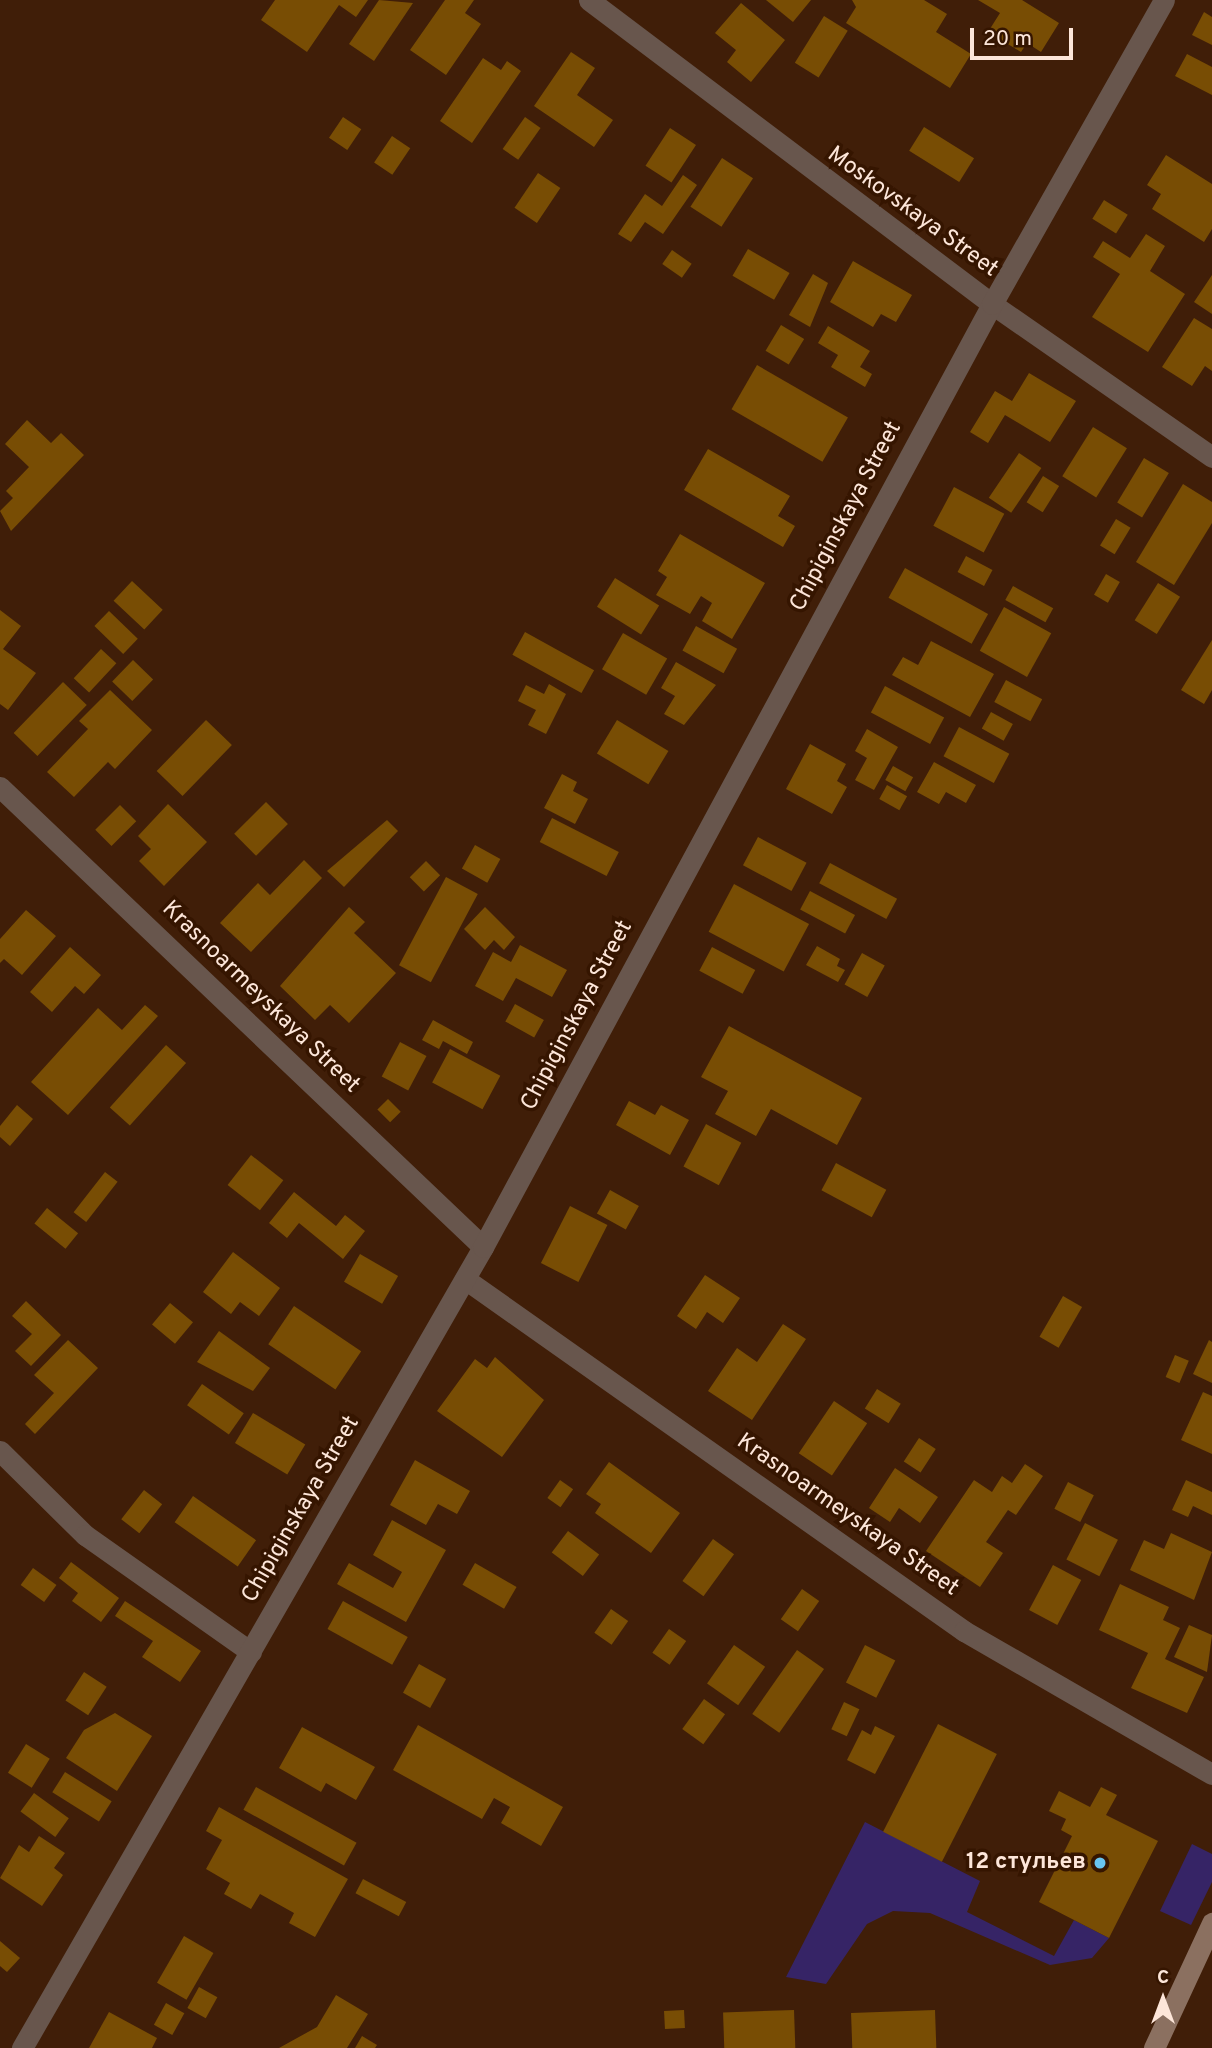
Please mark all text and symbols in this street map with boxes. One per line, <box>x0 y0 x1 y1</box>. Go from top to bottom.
scale bar <box>974 14 1077 58</box>
text: 20 m <box>983 26 1032 53</box>
street label: Moskovskaya Street <box>821 142 1003 284</box>
street label: Chipiginskaya Street <box>785 417 909 617</box>
street label: Krasnoarmeyskaya Street <box>155 896 365 1100</box>
street label: Chipiginskaya Street <box>516 916 640 1116</box>
street label: Chipiginskaya Street <box>237 1412 367 1608</box>
street label: Krasnoarmeyskaya Street <box>731 1429 963 1603</box>
place label: 12 стульев <box>966 1849 1086 1877</box>
marker: 12 стульев <box>1092 1855 1108 1871</box>
north arrow <box>1128 1964 1198 2034</box>
text: С <box>1157 1966 1169 1990</box>

